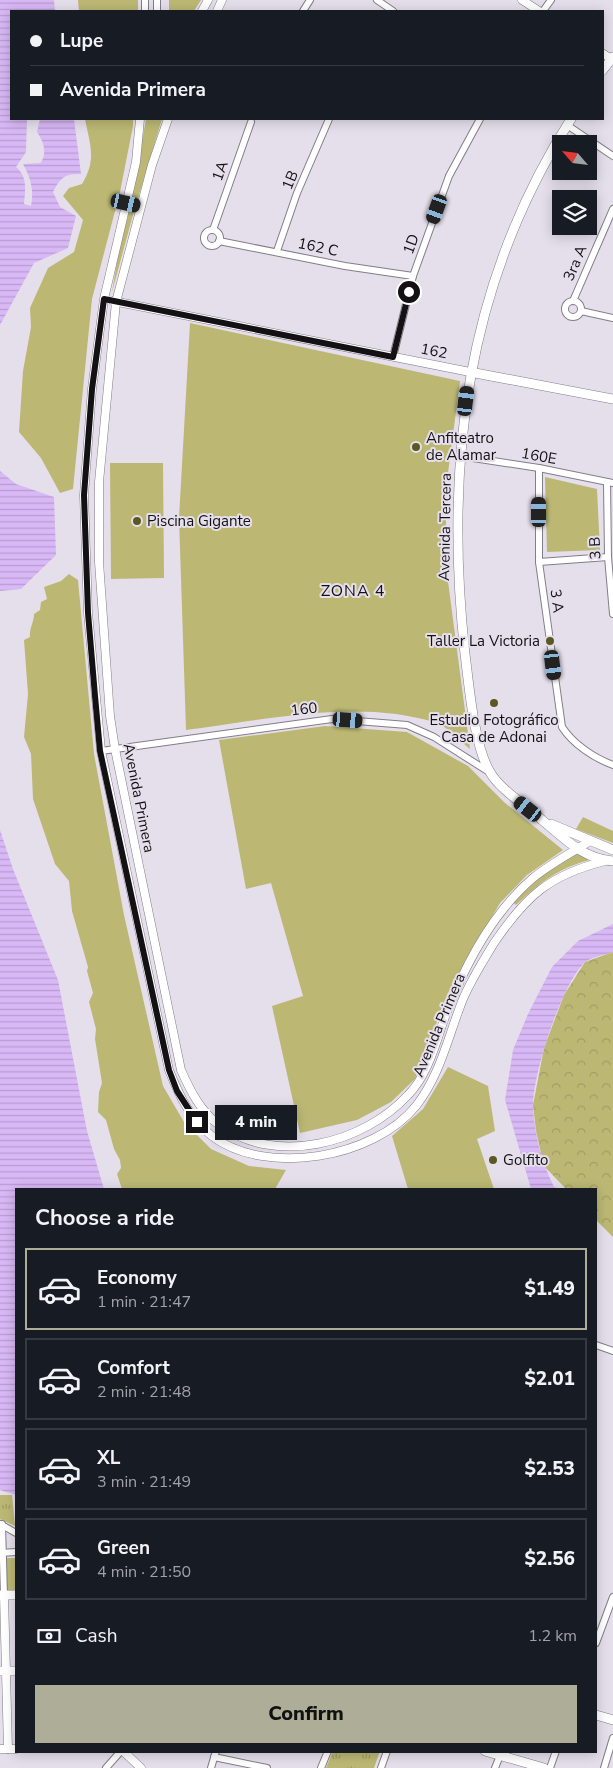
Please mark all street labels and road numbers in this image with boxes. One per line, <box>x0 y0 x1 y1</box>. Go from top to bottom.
street label: 1A <box>207 158 233 184</box>
street label: 1B <box>277 167 303 193</box>
street label: 1D <box>398 231 424 257</box>
street label: 162 C <box>296 233 340 261</box>
street label: 3ra A <box>559 242 591 284</box>
street label: 162 <box>419 339 449 363</box>
street label: 160E <box>520 443 558 469</box>
street label: Avenida Tercera <box>434 473 456 581</box>
street label: 3 B <box>584 536 606 560</box>
street label: 3 A <box>546 588 568 614</box>
street label: 160 <box>289 697 319 721</box>
street label: Avenida Primera <box>119 742 159 854</box>
street label: Avenida Primera <box>408 970 470 1080</box>

